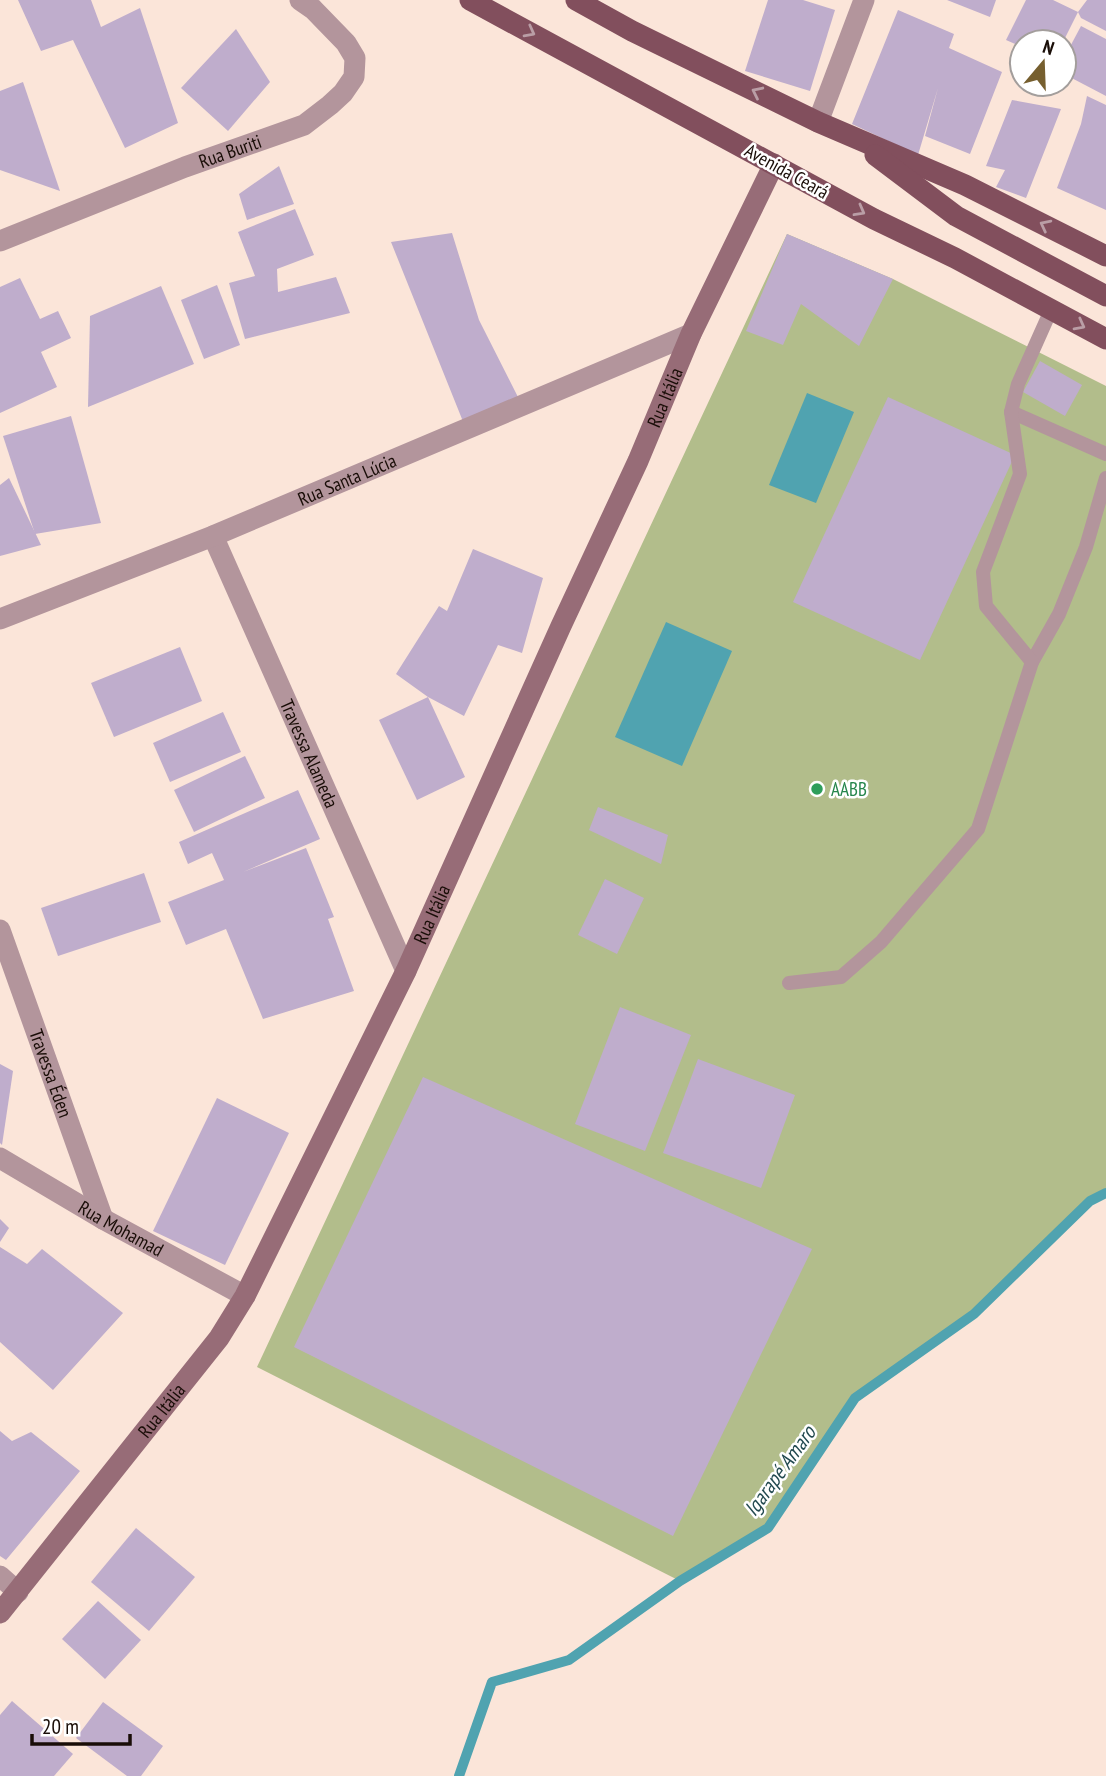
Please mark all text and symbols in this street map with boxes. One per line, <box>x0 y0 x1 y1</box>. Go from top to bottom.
one-way arrow <box>523 24 536 38</box>
north arrow <box>1008 28 1078 98</box>
text: N <box>1040 34 1057 60</box>
one-way arrow <box>752 86 764 100</box>
street label: Rua Buriti <box>195 129 265 173</box>
street label: Avenida Ceará <box>741 138 833 204</box>
one-way arrow <box>852 203 865 216</box>
one-way arrow <box>1040 220 1052 234</box>
one-way arrow <box>1072 316 1085 330</box>
street label: Rua Itália <box>641 364 688 431</box>
street label: Rua Santa Lúcia <box>294 448 400 511</box>
street label: Travessa Alameda <box>275 696 344 811</box>
place label: AABB <box>831 777 867 801</box>
marker: AABB <box>809 781 825 797</box>
street label: Rua Itália <box>408 881 455 948</box>
street label: Travessa Éden <box>24 1026 78 1121</box>
street label: Rua Mohamad <box>74 1195 168 1262</box>
street label: Rua Itália <box>133 1378 190 1442</box>
water label: Igarapé Amaro <box>738 1419 823 1521</box>
scale bar <box>32 1702 130 1746</box>
text: 20 m <box>42 1713 79 1740</box>

